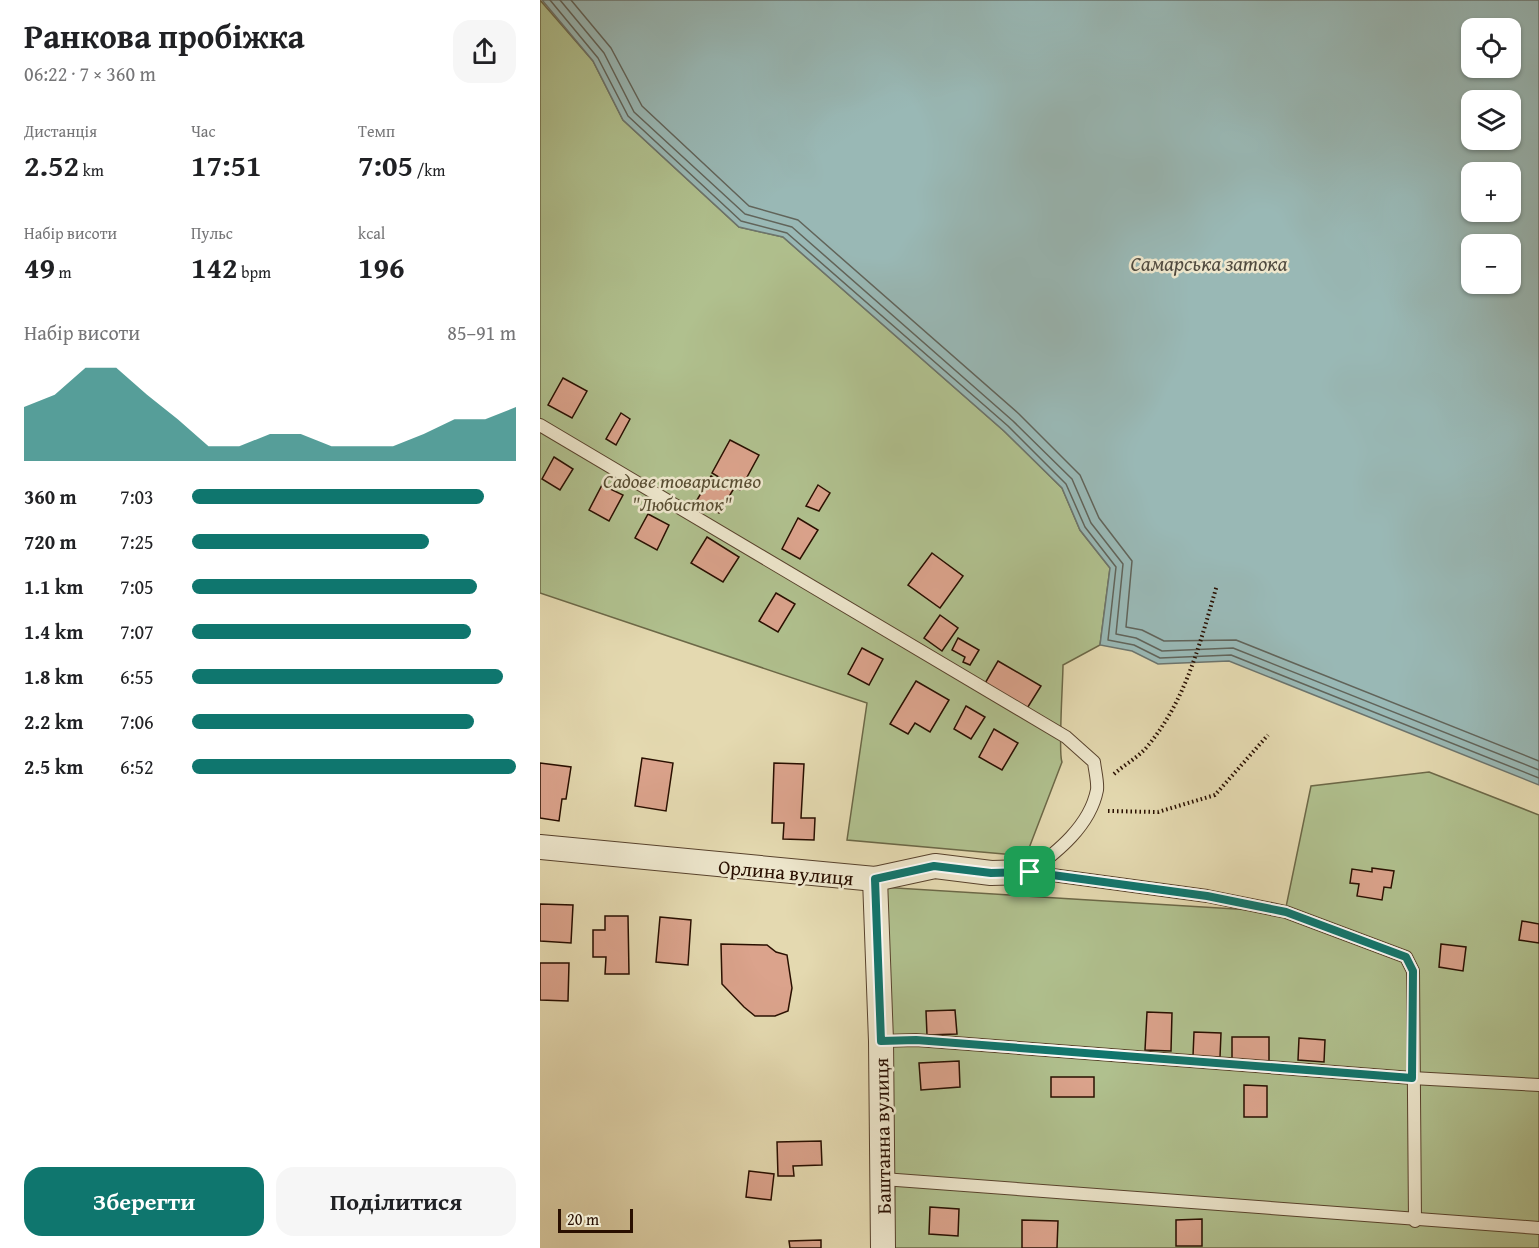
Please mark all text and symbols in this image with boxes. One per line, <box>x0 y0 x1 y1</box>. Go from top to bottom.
text: Ранкова пробіжка <box>24 12 305 60</box>
map controls <box>1461 18 1521 294</box>
button: locate <box>1461 18 1521 78</box>
button: share <box>453 20 516 83</box>
text: 06:22 · 7 × 360 m <box>24 59 156 88</box>
button: layers <box>1461 90 1521 150</box>
text: Дистанція <box>24 119 97 143</box>
text: Час <box>191 119 215 143</box>
text: Темп <box>358 119 395 143</box>
text: 2.52 <box>24 143 79 187</box>
text: 17:51 <box>191 143 262 187</box>
text: 7:05 <box>358 143 413 187</box>
text: km <box>79 158 104 182</box>
text: /km <box>413 158 445 182</box>
button: + <box>1461 162 1521 222</box>
text: Набір висоти <box>24 221 117 245</box>
text: Пульс <box>191 221 233 245</box>
text: kcal <box>358 221 385 245</box>
button: − <box>1461 234 1521 294</box>
text: 49 <box>24 245 55 289</box>
text: 142 <box>191 245 238 289</box>
text: 196 <box>358 245 405 289</box>
water label: Самарська затока <box>1131 248 1288 279</box>
text: m <box>55 260 72 284</box>
text: bpm <box>238 260 271 284</box>
text: Набір висоти <box>24 318 140 347</box>
text: 85–91 m <box>447 318 516 347</box>
park label: Садове товариство "Любисток" <box>603 466 761 518</box>
text: 360 m <box>24 482 77 511</box>
text: 7:03 <box>120 482 154 511</box>
text: 720 m <box>24 527 77 556</box>
text: 7:25 <box>120 527 154 556</box>
text: 1.1 km <box>24 572 83 601</box>
text: 7:05 <box>120 572 154 601</box>
text: 1.4 km <box>24 617 83 646</box>
text: 7:07 <box>120 617 154 646</box>
text: 1.8 km <box>24 662 83 691</box>
text: 6:55 <box>120 662 154 691</box>
text: 2.2 km <box>24 707 83 736</box>
text: 7:06 <box>120 707 154 736</box>
text: 2.5 km <box>24 752 83 781</box>
text: 6:52 <box>120 752 154 781</box>
pin <box>1004 846 1055 897</box>
street label: Орлина вулиця <box>717 852 855 892</box>
icon: arrive <box>1013 855 1046 888</box>
street label: Баштанна вулиця <box>866 1057 898 1215</box>
button: Зберегти <box>24 1167 264 1236</box>
button: Поділитися <box>276 1167 516 1236</box>
scale bar <box>558 1206 633 1234</box>
text: 20 m <box>567 1207 599 1231</box>

